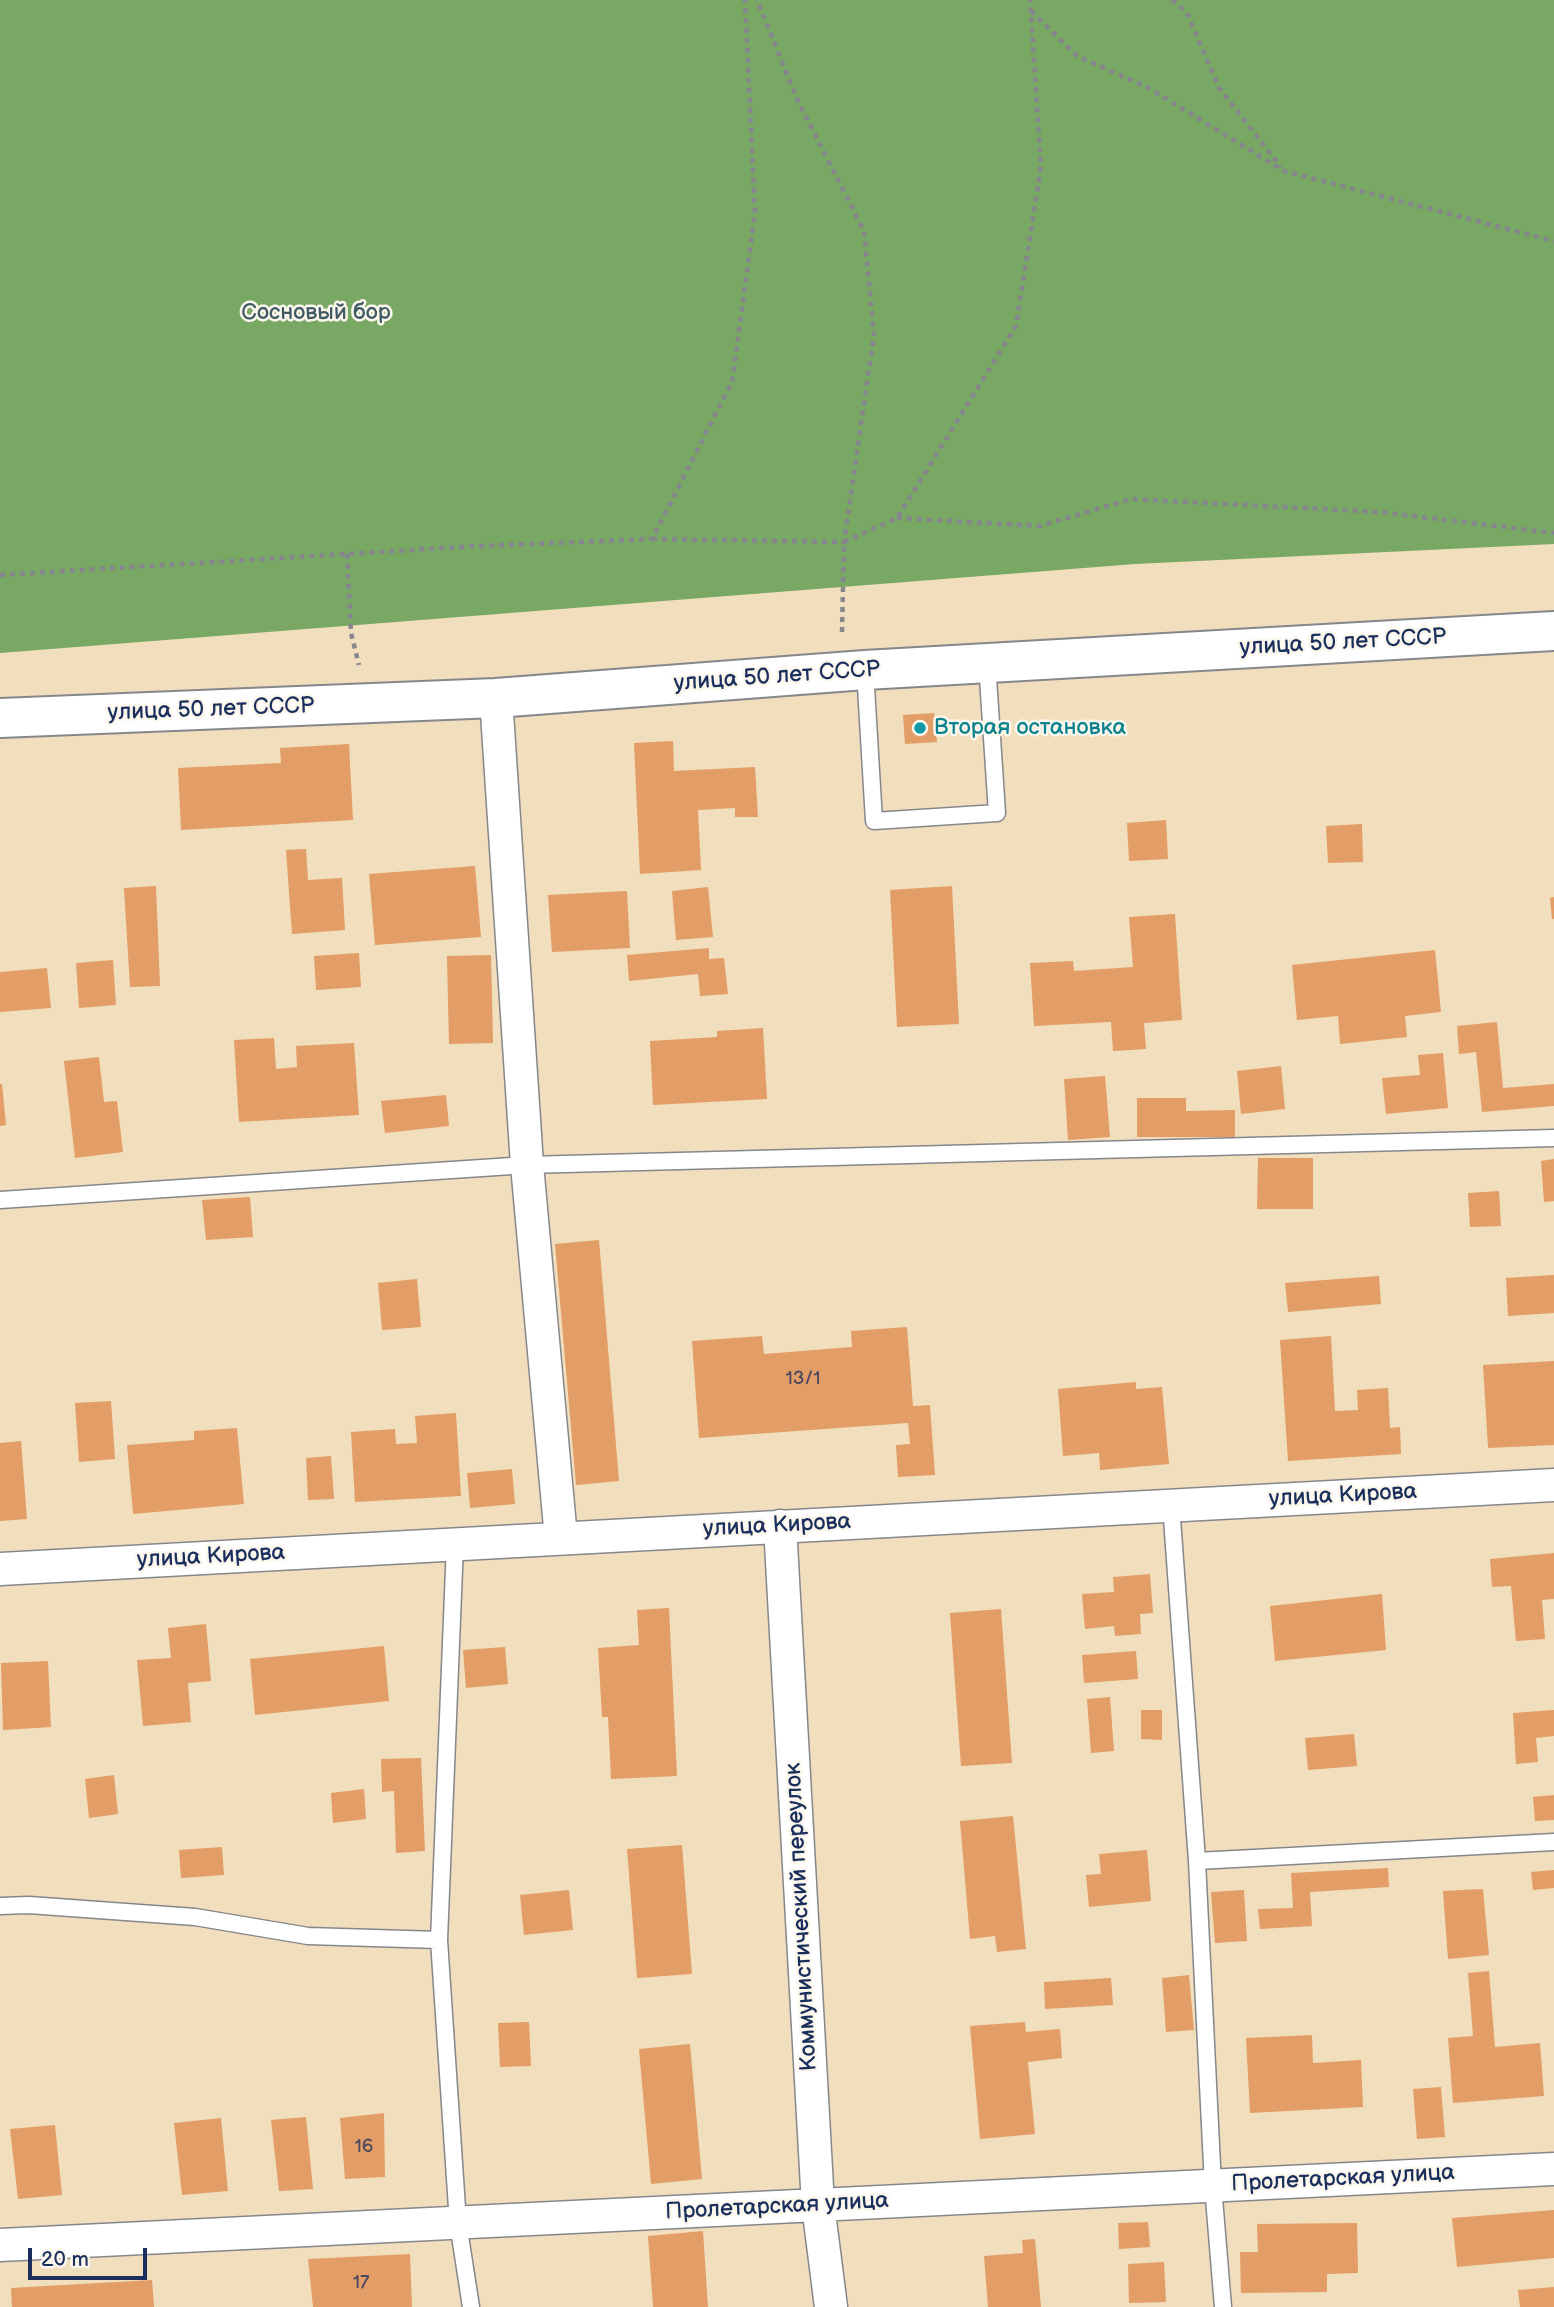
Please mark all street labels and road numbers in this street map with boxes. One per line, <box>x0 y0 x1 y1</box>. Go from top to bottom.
street label: улица 50 лет СССР <box>1239 624 1447 662</box>
street label: улица 50 лет СССР <box>673 656 881 698</box>
street label: улица 50 лет СССР <box>107 693 315 727</box>
street label: улица Кирова <box>1268 1478 1418 1514</box>
street label: улица Кирова <box>702 1508 852 1544</box>
street label: улица Кирова <box>136 1539 286 1575</box>
street label: Коммунистический переулок <box>780 1762 824 2072</box>
street label: Пролетарская улица <box>1230 2159 1456 2199</box>
street label: Пролетарская улица <box>664 2187 890 2227</box>

